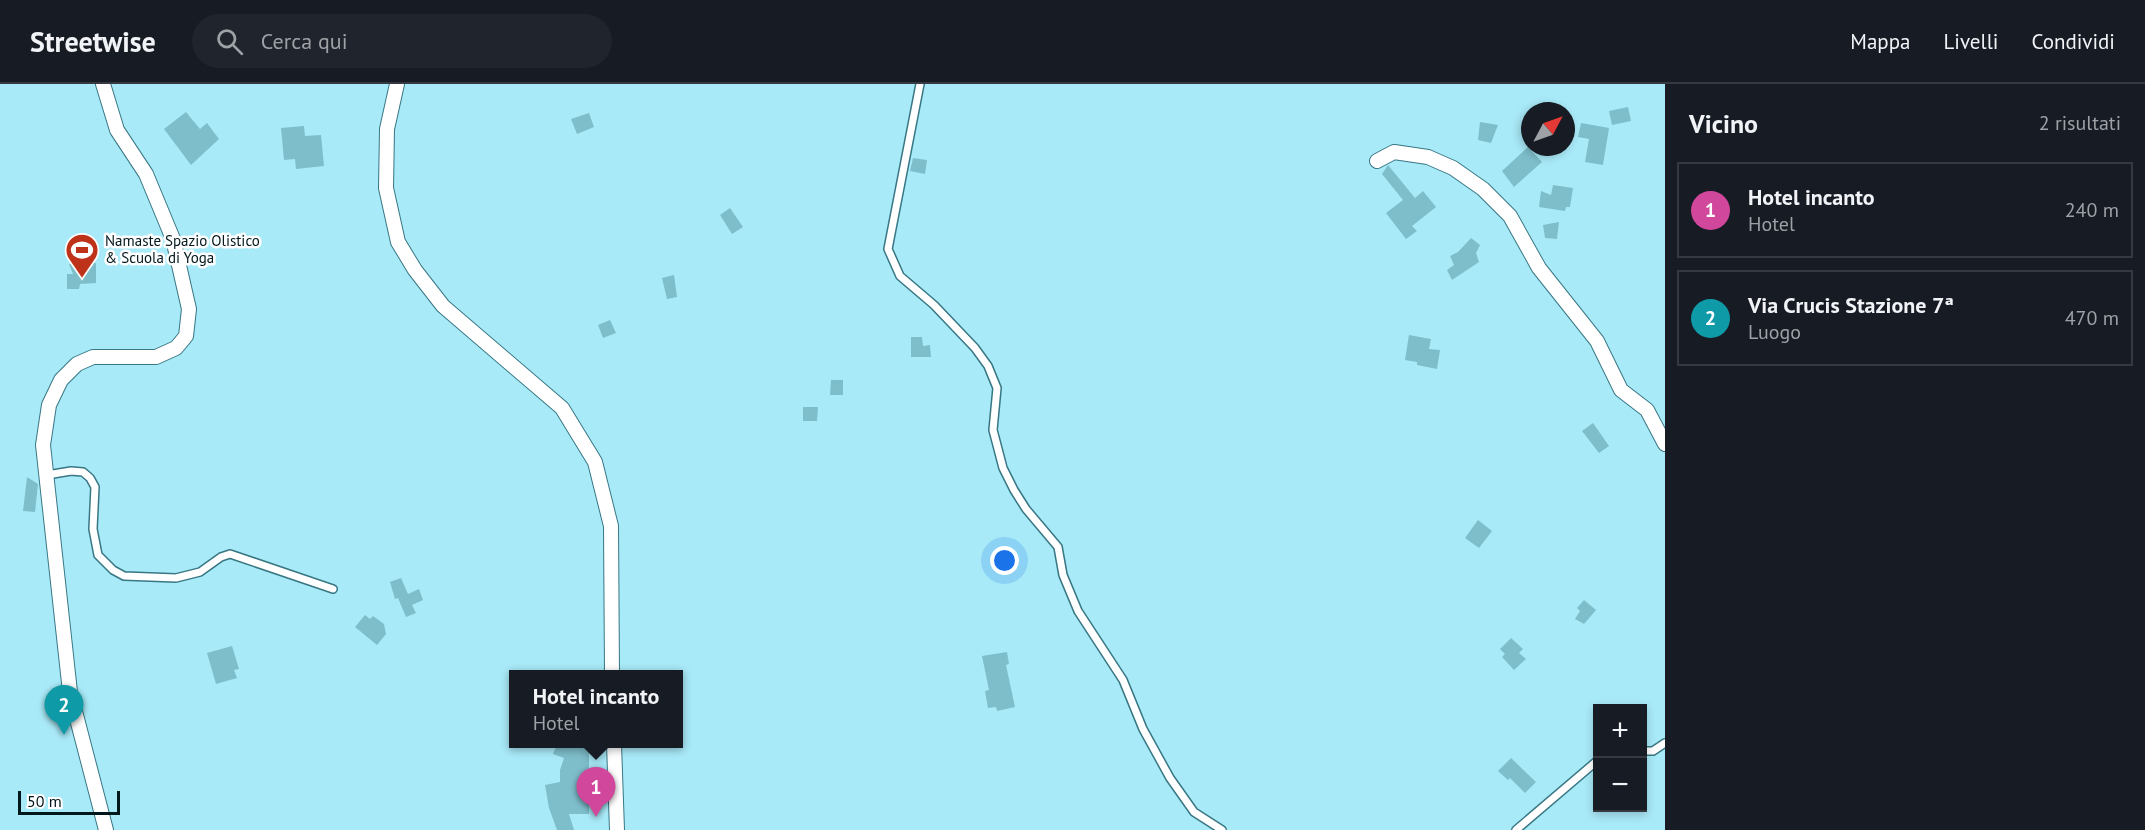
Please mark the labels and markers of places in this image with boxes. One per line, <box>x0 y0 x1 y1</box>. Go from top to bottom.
place label: Namaste Spazio Olistico & Scuola di Yoga <box>105 231 260 267</box>
sports icon: Namaste Spazio Olistico & Scuola di Yoga <box>64 232 100 279</box>
pin: 2 <box>44 686 84 735</box>
pin: 1 <box>576 768 616 817</box>

